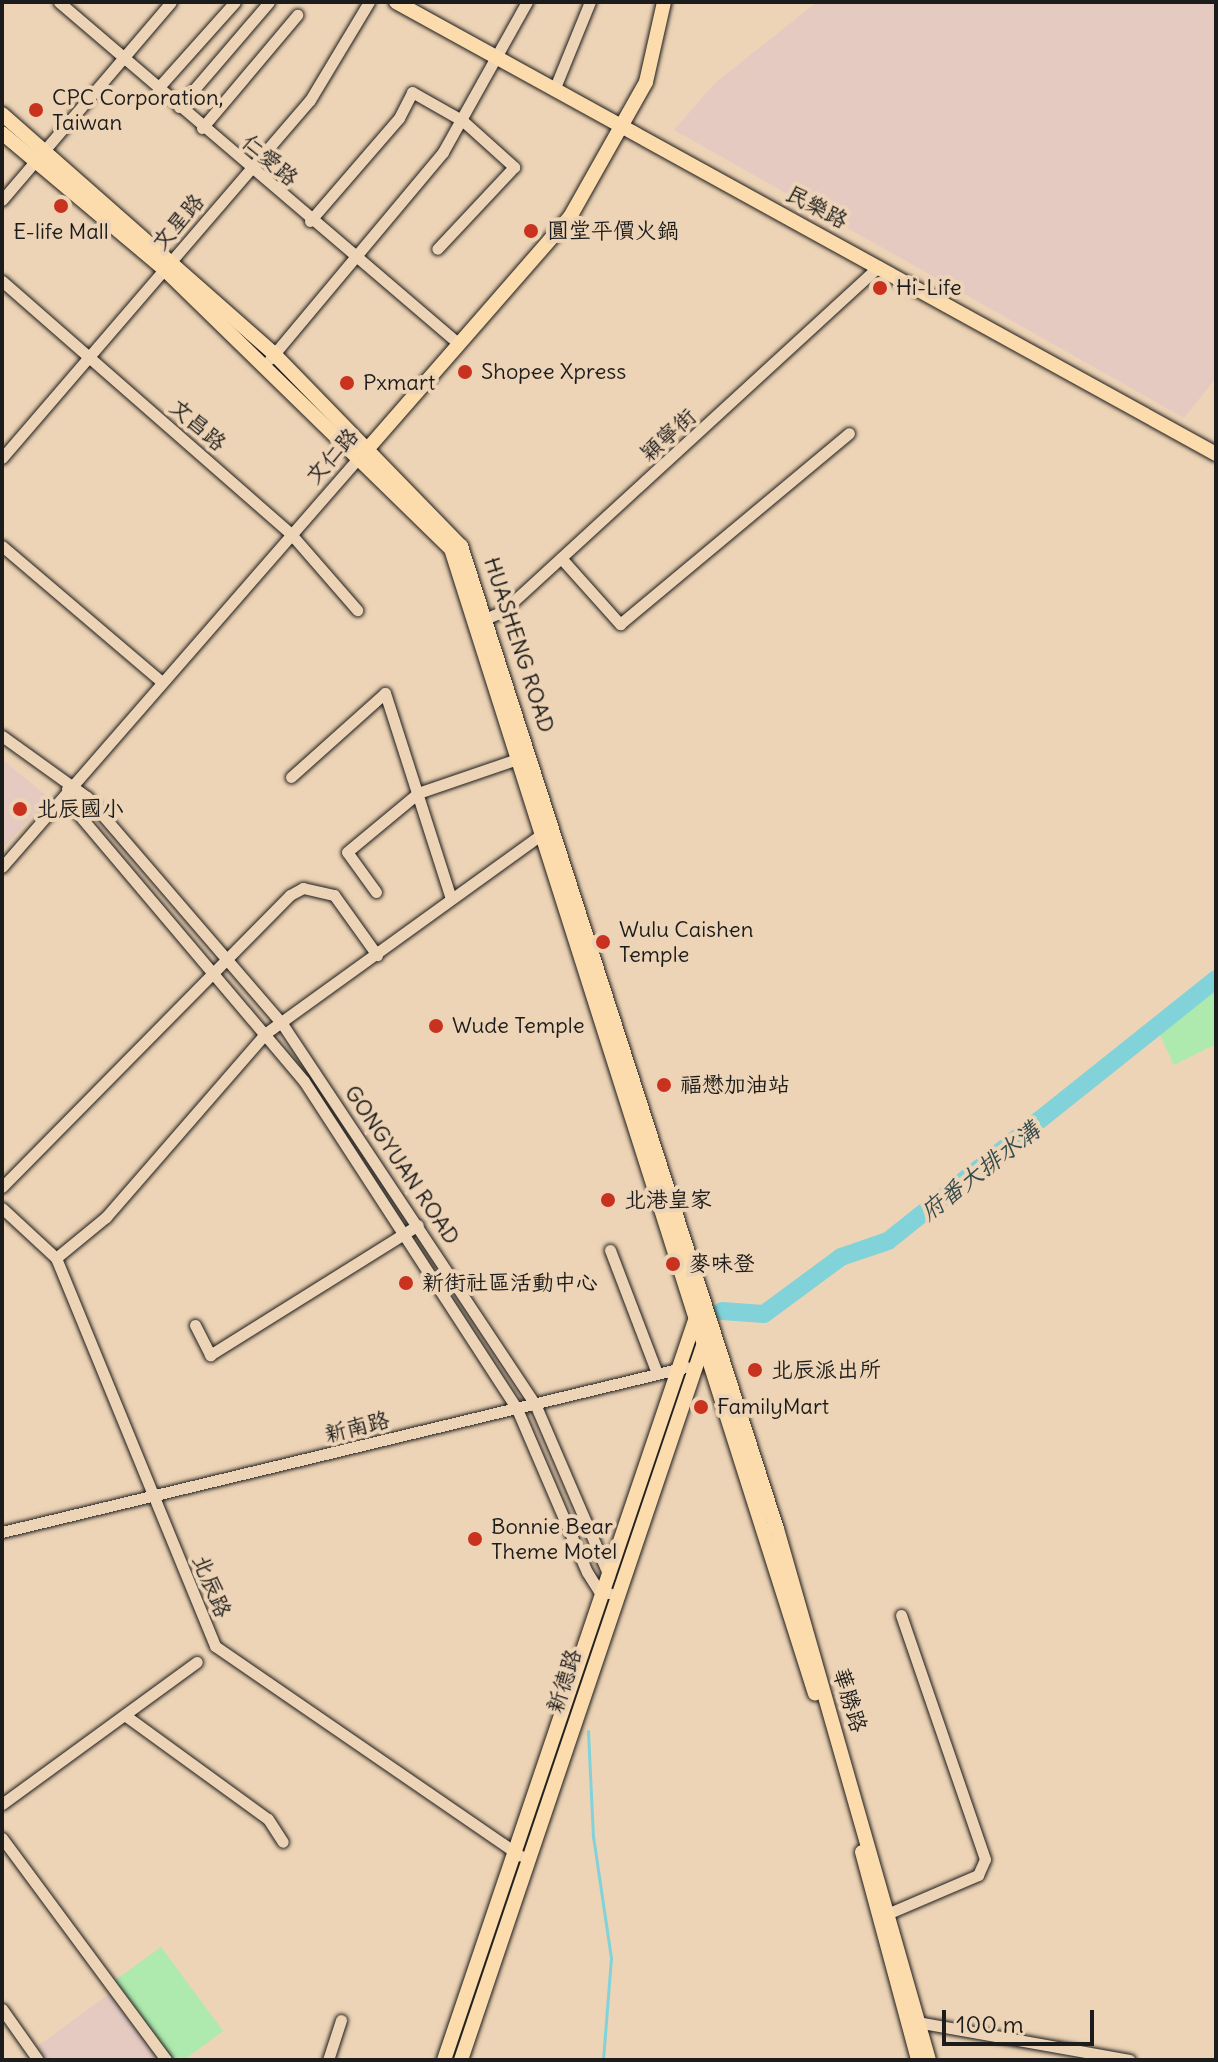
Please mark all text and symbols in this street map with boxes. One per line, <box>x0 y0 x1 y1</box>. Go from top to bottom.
place label: CPC Corporation, Taiwan <box>52 84 223 136</box>
marker: CPC Corporation, Taiwan <box>27 101 45 119</box>
street label: 仁愛路 <box>236 128 304 192</box>
street label: 民樂路 <box>782 180 852 234</box>
street label: 文星路 <box>146 188 210 256</box>
marker: E-life Mall <box>52 197 70 215</box>
place label: 圓堂平價火鍋 <box>547 218 679 244</box>
place label: E-life Mall <box>13 219 109 245</box>
marker: 圓堂平價火鍋 <box>522 222 540 240</box>
place label: Hi-Life <box>896 275 962 301</box>
marker: Hi-Life <box>871 279 889 297</box>
place label: Shopee Xpress <box>481 359 626 385</box>
marker: Shopee Xpress <box>456 363 474 381</box>
place label: Pxmart <box>363 370 435 396</box>
marker: Pxmart <box>338 374 356 392</box>
street label: 文昌路 <box>164 393 232 457</box>
street label: 穎寧街 <box>635 403 701 467</box>
street label: 文仁路 <box>300 423 364 489</box>
street label: HUASHENG ROAD <box>478 554 560 736</box>
place label: 北辰國小 <box>36 796 124 822</box>
marker: 北辰國小 <box>11 800 29 818</box>
place label: Wulu Caishen Temple <box>619 916 753 968</box>
marker: Wulu Caishen Temple <box>594 933 612 951</box>
place label: Wude Temple <box>452 1013 585 1039</box>
marker: Wude Temple <box>427 1017 445 1035</box>
place label: 福懋加油站 <box>680 1072 790 1098</box>
marker: 福懋加油站 <box>655 1076 673 1094</box>
street label: GONGYUAN ROAD <box>339 1080 465 1250</box>
water label: 府番大排水溝 <box>914 1115 1046 1227</box>
place label: 北港皇家 <box>624 1187 712 1213</box>
marker: 北港皇家 <box>599 1191 617 1209</box>
place label: 麥味登 <box>689 1251 755 1277</box>
marker: 麥味登 <box>664 1255 682 1273</box>
place label: 新街社區活動中心 <box>422 1270 598 1296</box>
marker: 新街社區活動中心 <box>397 1274 415 1292</box>
place label: 北辰派出所 <box>771 1357 881 1383</box>
marker: 北辰派出所 <box>746 1361 764 1379</box>
place label: FamilyMart <box>717 1394 829 1420</box>
marker: FamilyMart <box>692 1398 710 1416</box>
street label: 新南路 <box>322 1406 392 1448</box>
place label: Bonnie Bear Theme Motel <box>491 1513 617 1564</box>
marker: Bonnie Bear Theme Motel <box>466 1530 484 1548</box>
street label: 北辰路 <box>187 1550 237 1622</box>
street label: 新德路 <box>541 1646 587 1716</box>
street label: 華勝路 <box>828 1665 872 1735</box>
scale bar <box>946 1994 1098 2044</box>
text: 100 m <box>956 2009 1024 2039</box>

